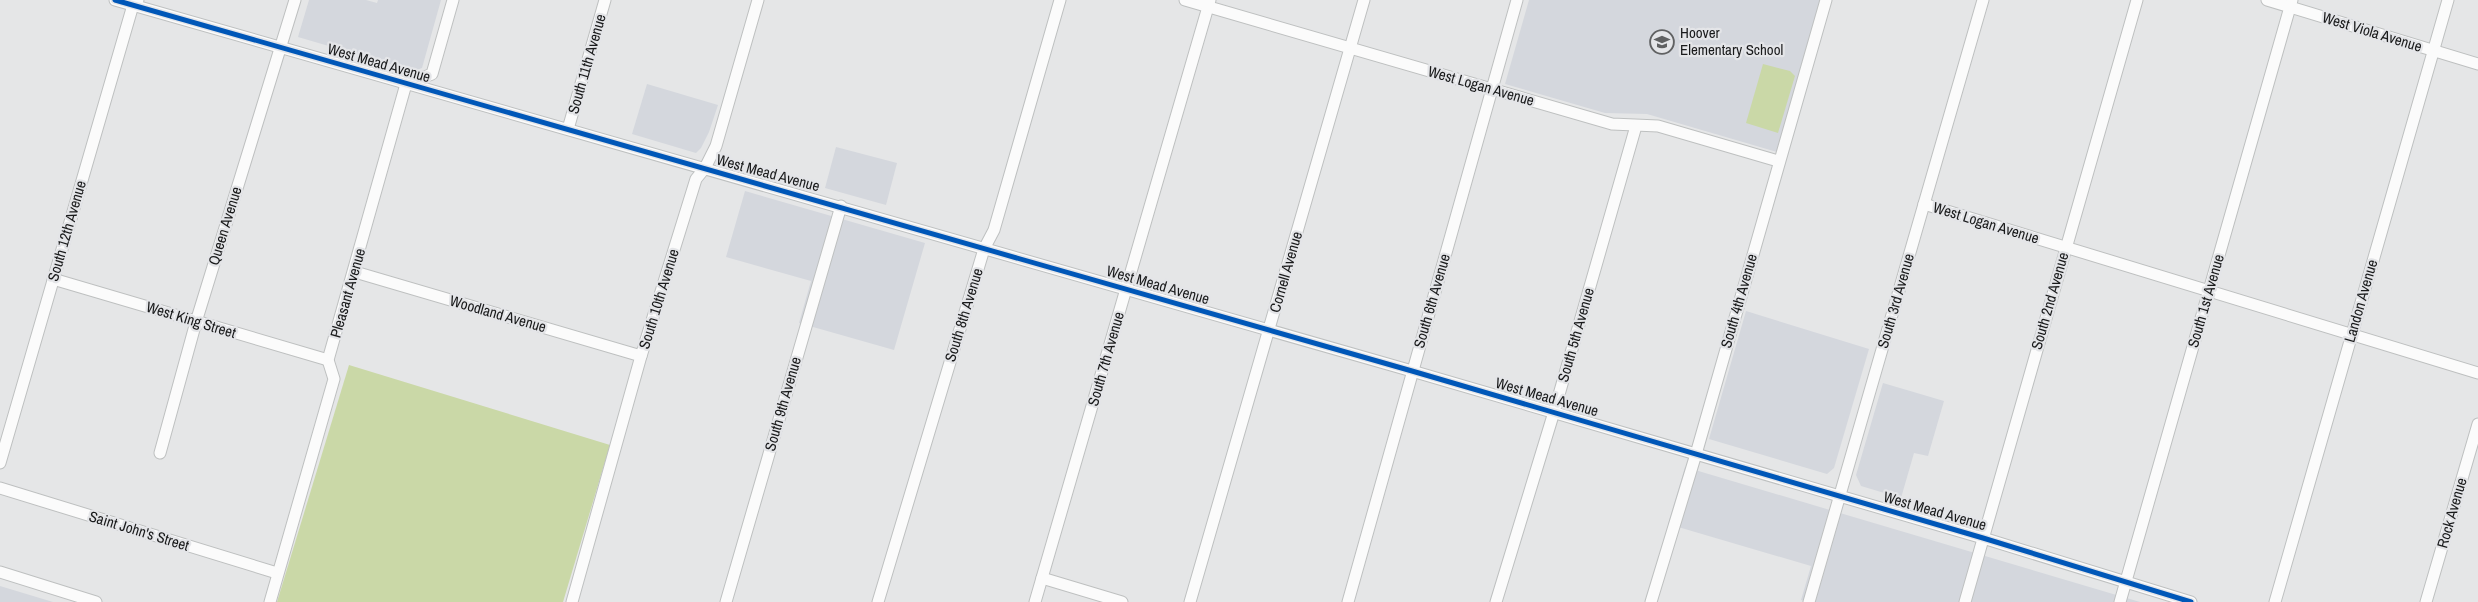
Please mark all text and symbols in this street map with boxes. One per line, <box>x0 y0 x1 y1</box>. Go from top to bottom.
street label: West Viola Avenue <box>2320 6 2425 57</box>
street label: South 11th Avenue <box>562 11 611 116</box>
place label: Hoover Elementary School <box>1680 22 1783 60</box>
school or university icon: Hoover Elementary School <box>1649 29 1675 55</box>
street label: West Mead Avenue <box>325 38 433 87</box>
street label: West Logan Avenue <box>1426 60 1537 111</box>
street label: West Mead Avenue <box>714 149 822 196</box>
street label: South 12th Avenue <box>42 178 91 284</box>
street label: Queen Avenue <box>203 184 246 268</box>
street label: West Logan Avenue <box>1931 196 2042 249</box>
street label: Cornell Avenue <box>1264 229 1307 315</box>
street label: Pleasant Avenue <box>325 246 370 340</box>
street label: South 10th Avenue <box>633 246 684 352</box>
street label: South 2nd Avenue <box>2026 250 2073 352</box>
street label: South 6th Avenue <box>1408 251 1455 350</box>
street label: South 4th Avenue <box>1715 251 1762 350</box>
street label: South 3rd Avenue <box>1872 251 1919 351</box>
street label: South 1st Avenue <box>2182 252 2229 350</box>
street label: Landon Avenue <box>2339 257 2382 345</box>
street label: West Mead Avenue <box>1104 260 1212 309</box>
street label: South 8th Avenue <box>939 265 988 364</box>
street label: South 5th Avenue <box>1552 285 1599 384</box>
street label: Woodland Avenue <box>447 290 549 337</box>
street label: West King Street <box>144 296 239 343</box>
street label: South 7th Avenue <box>1082 309 1129 408</box>
street label: South 9th Avenue <box>759 354 806 453</box>
street label: West Mead Avenue <box>1493 372 1601 421</box>
street label: Rock Avenue <box>2431 475 2472 550</box>
street label: West Mead Avenue <box>1881 486 1989 535</box>
street label: Saint John's Street <box>87 505 192 556</box>

